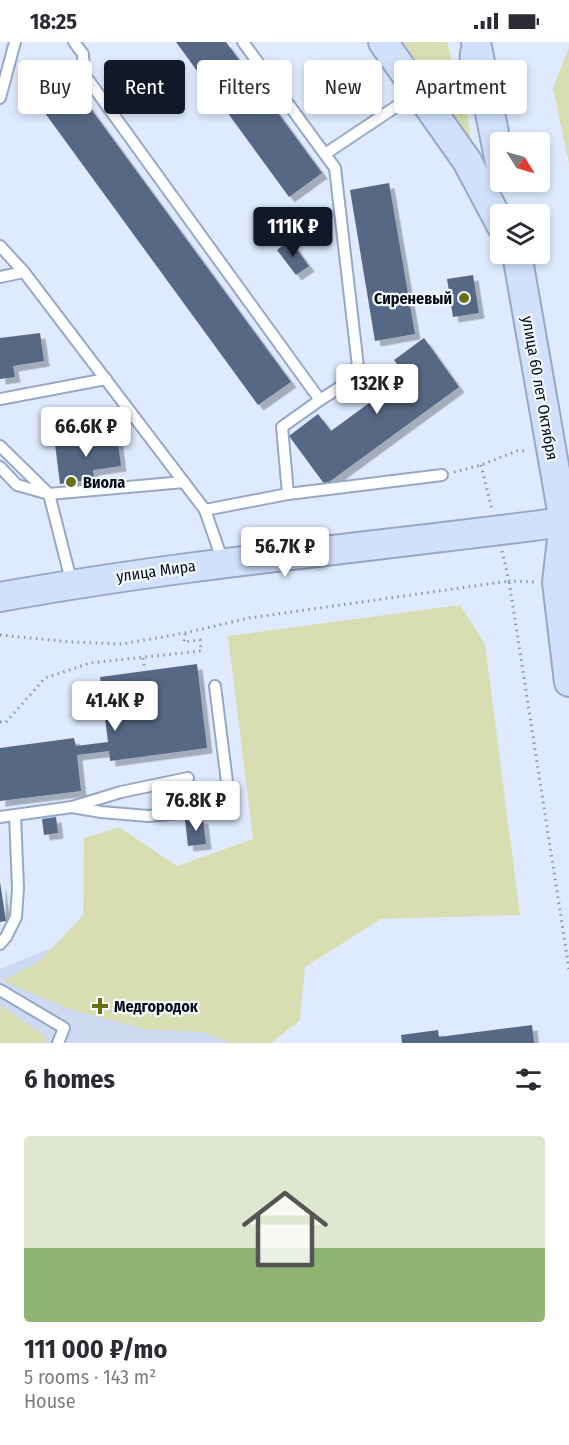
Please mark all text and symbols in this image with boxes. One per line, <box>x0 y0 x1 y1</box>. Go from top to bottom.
text: 18:25 <box>30 8 77 35</box>
chip: Buy <box>18 60 92 114</box>
chip: Rent <box>104 60 185 114</box>
chip: Filters <box>197 60 292 114</box>
chip: New <box>304 60 382 114</box>
chip: Apartment <box>394 60 527 114</box>
north arrow <box>490 132 550 192</box>
map controls <box>490 132 550 264</box>
button: layers <box>490 204 550 264</box>
pin: 111K ₽ <box>244 207 342 258</box>
text: 111K ₽ <box>267 214 319 238</box>
place label: Сиреневый <box>374 289 452 308</box>
marker: Сиреневый <box>457 291 471 305</box>
street label: улица 60 лет Октября <box>518 314 562 462</box>
pin: 132K ₽ <box>328 364 426 415</box>
text: 132K ₽ <box>350 371 404 395</box>
pin: 66.6K ₽ <box>31 407 141 458</box>
text: 66.6K ₽ <box>55 414 117 438</box>
place label: Виола <box>83 473 125 492</box>
marker: Виола <box>64 475 78 489</box>
pin: 56.7K ₽ <box>230 527 340 578</box>
text: 56.7K ₽ <box>255 534 315 558</box>
street label: улица Мира <box>115 556 197 586</box>
pin: 41.4K ₽ <box>60 681 170 732</box>
text: 41.4K ₽ <box>86 688 144 712</box>
pin: 76.8K ₽ <box>141 781 251 832</box>
text: 76.8K ₽ <box>166 788 226 812</box>
marker: Медгородок <box>91 997 109 1015</box>
place label: Медгородок <box>114 997 199 1016</box>
icon: filters <box>512 1063 545 1096</box>
text: 6 homes <box>24 1064 115 1095</box>
icon: home <box>231 1175 339 1283</box>
text: 111 000 ₽/mo <box>24 1334 167 1365</box>
text: 5 rooms · 143 m² <box>24 1365 156 1389</box>
text: House <box>24 1389 76 1413</box>

